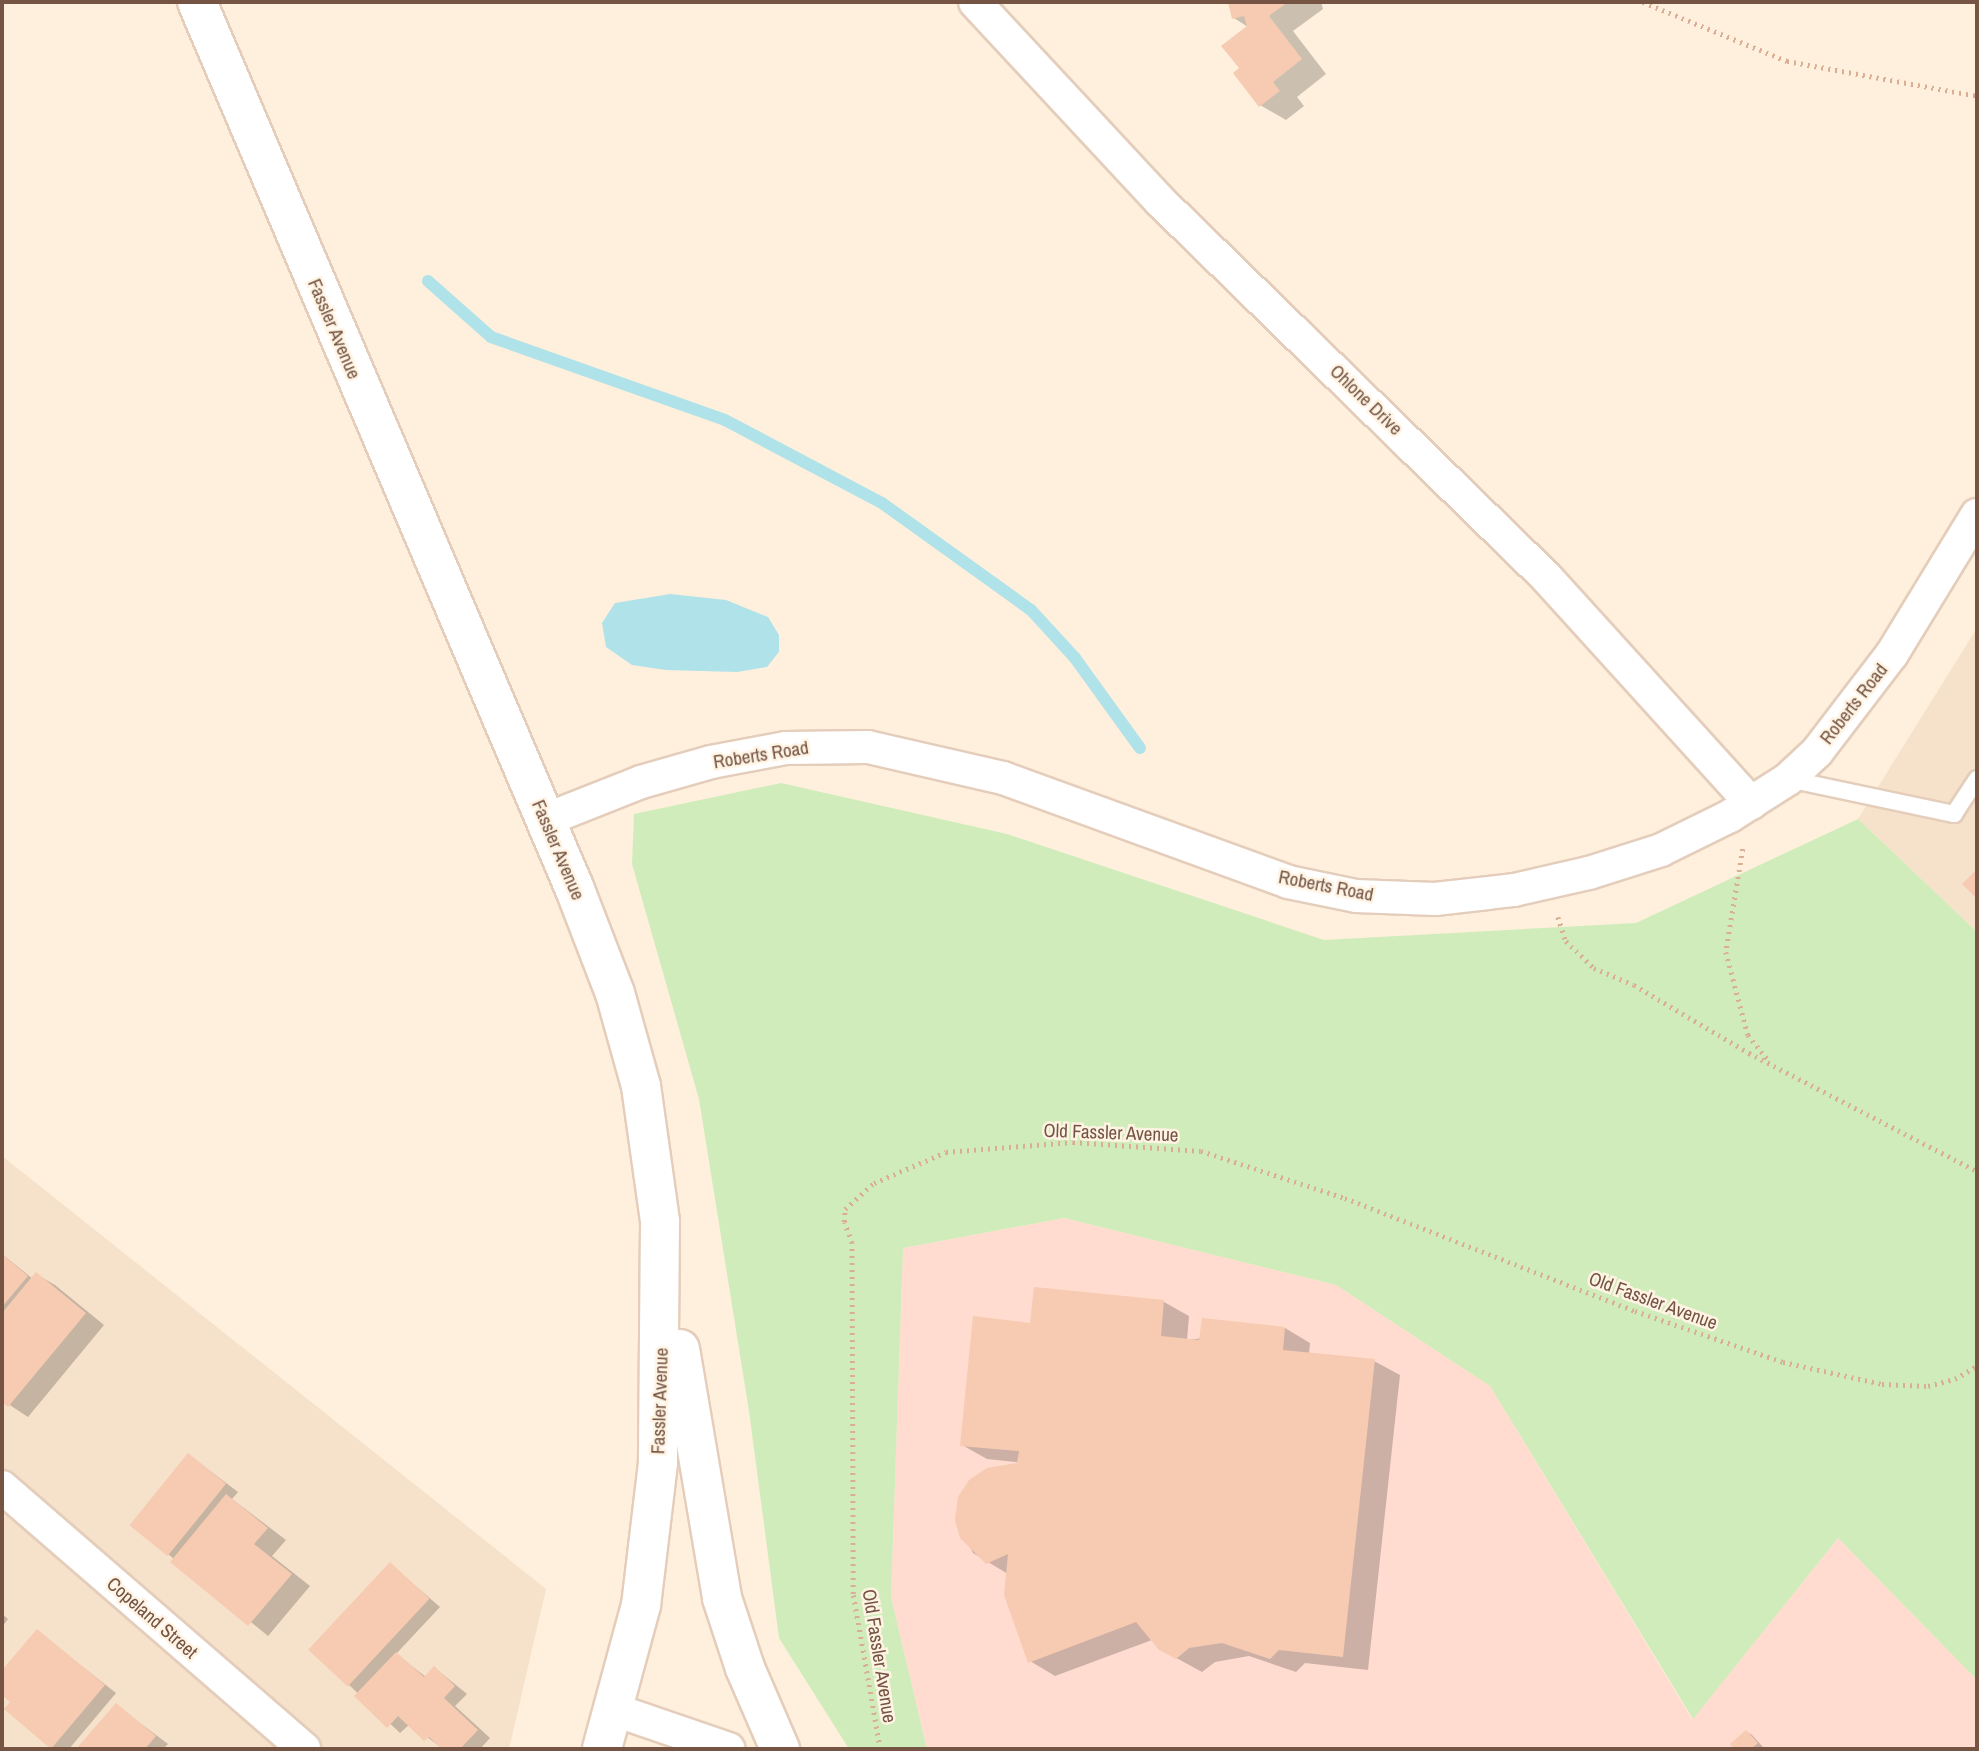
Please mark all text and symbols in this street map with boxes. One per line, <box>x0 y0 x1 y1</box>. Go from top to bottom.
street label: Fassler Avenue <box>303 275 365 383</box>
street label: Ohlone Drive <box>1325 360 1407 440</box>
street label: Roberts Road <box>1815 659 1893 749</box>
street label: Roberts Road <box>712 736 810 774</box>
street label: Fassler Avenue <box>527 796 589 904</box>
street label: Roberts Road <box>1277 866 1375 906</box>
street label: Old Fassler Avenue <box>1043 1119 1179 1147</box>
street label: Old Fassler Avenue <box>1585 1267 1721 1335</box>
street label: Fassler Avenue <box>647 1347 673 1455</box>
street label: Copeland Street <box>102 1572 202 1664</box>
street label: Old Fassler Avenue <box>857 1587 901 1725</box>

